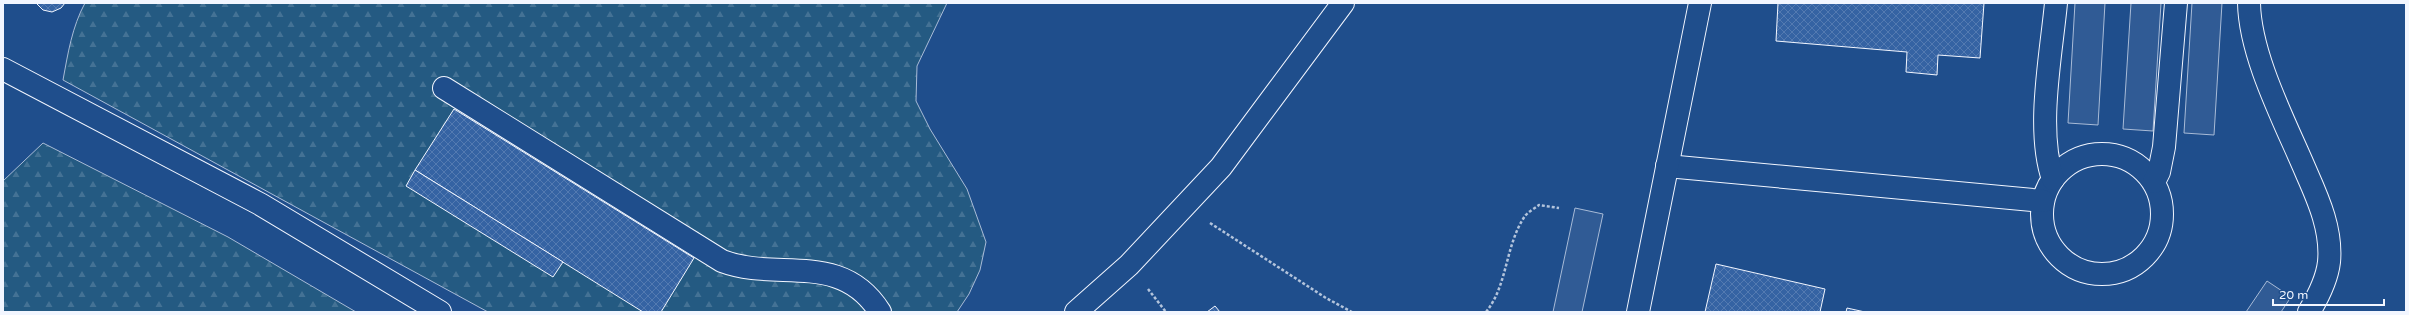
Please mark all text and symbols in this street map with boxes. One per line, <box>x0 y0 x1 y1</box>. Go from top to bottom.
scale bar <box>2273 281 2384 307</box>
text: 20 m <box>2279 288 2308 302</box>

